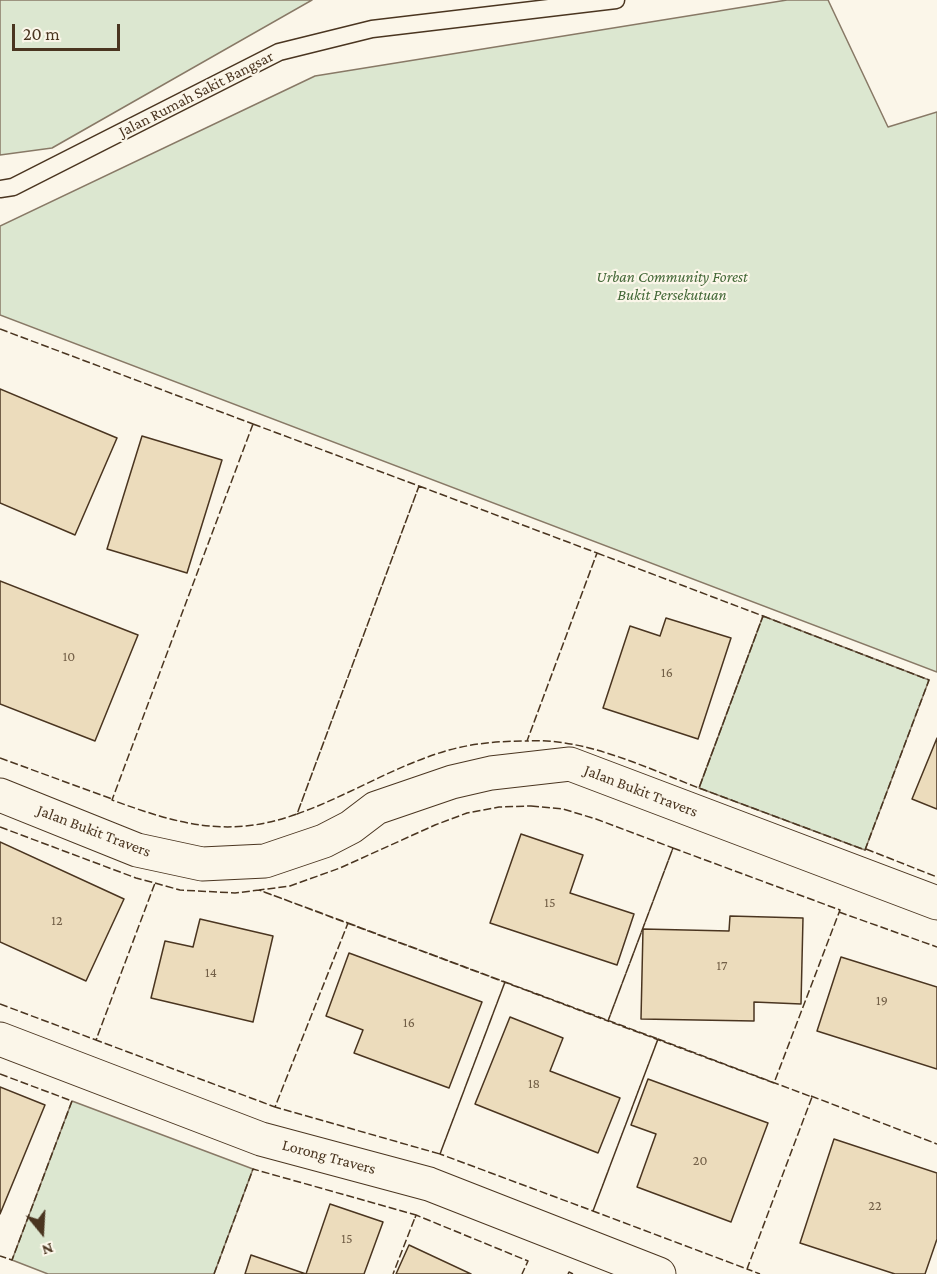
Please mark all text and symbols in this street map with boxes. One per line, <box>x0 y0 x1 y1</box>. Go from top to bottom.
scale bar <box>15 12 123 50</box>
text: 20 m <box>23 24 60 44</box>
street label: Jalan Rumah Sakit Bangsar <box>115 47 277 141</box>
park label: Urban Community Forest Bukit Persekutuan <box>596 267 748 305</box>
house number: 10 <box>63 649 75 665</box>
house number: 16 <box>661 665 673 681</box>
street label: Jalan Bukit Travers <box>581 760 701 822</box>
street label: Jalan Bukit Travers <box>34 800 154 862</box>
house number: 15 <box>544 895 556 911</box>
house number: 12 <box>51 913 63 929</box>
house number: 17 <box>716 958 728 974</box>
house number: 14 <box>205 965 217 981</box>
house number: 19 <box>876 993 888 1009</box>
house number: 16 <box>403 1015 415 1031</box>
house number: 18 <box>528 1076 540 1092</box>
street label: Lorong Travers <box>280 1135 378 1179</box>
house number: 20 <box>693 1153 707 1169</box>
house number: 22 <box>868 1198 882 1214</box>
north arrow <box>12 1202 72 1262</box>
house number: 15 <box>341 1231 353 1247</box>
text: N <box>40 1240 56 1259</box>

